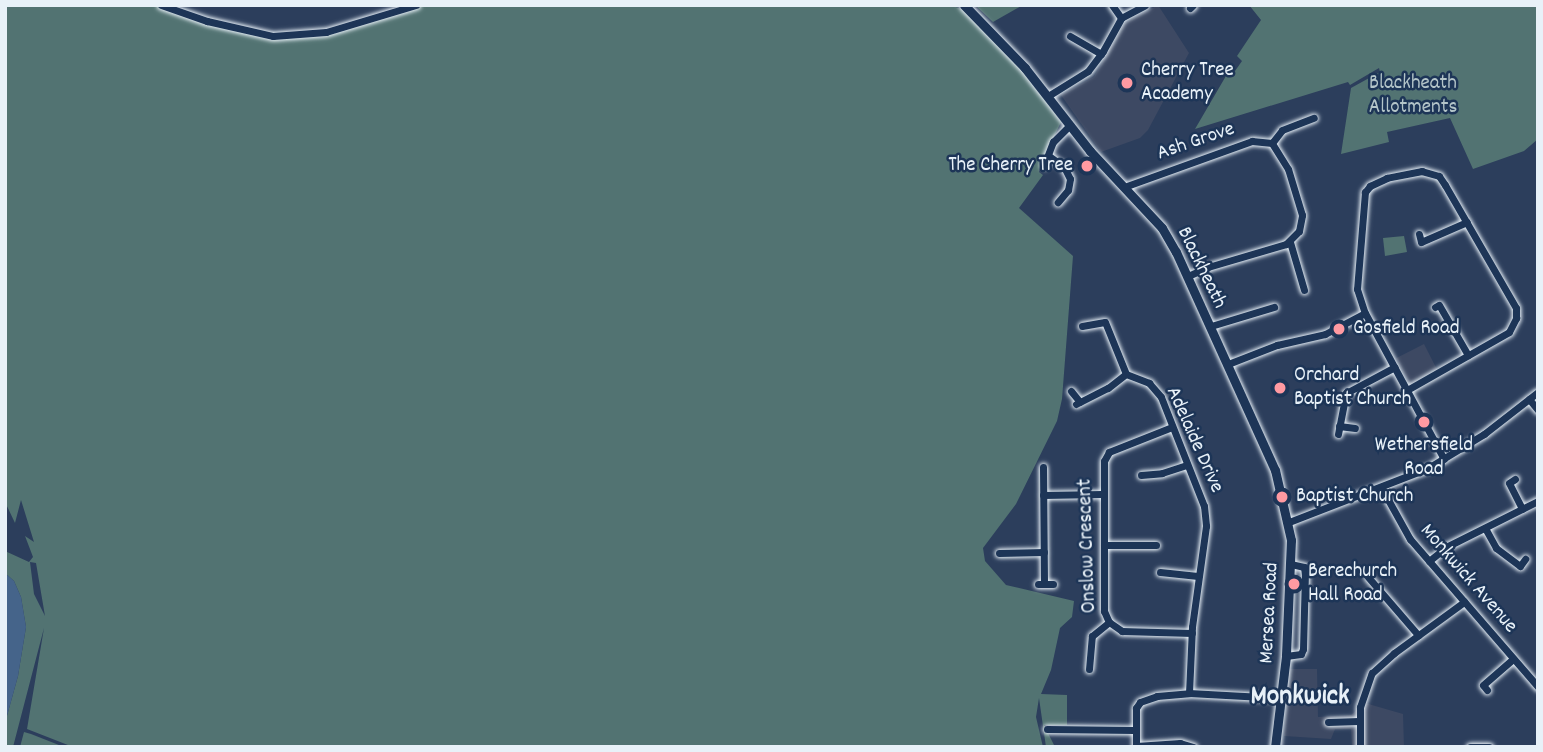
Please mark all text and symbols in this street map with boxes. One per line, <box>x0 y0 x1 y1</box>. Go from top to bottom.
place label: Cherry Tree Academy <box>1141 58 1234 108</box>
park label: Blackheath Allotments <box>1369 71 1457 121</box>
marker: Cherry Tree Academy <box>1119 75 1135 91</box>
street label: Ash Grove <box>1154 117 1238 167</box>
place label: The Cherry Tree <box>948 153 1073 179</box>
marker: The Cherry Tree <box>1079 158 1095 174</box>
street label: Blackheath <box>1170 223 1232 313</box>
place label: Gosfield Road <box>1353 316 1460 342</box>
marker: Gosfield Road <box>1331 321 1347 337</box>
place label: Orchard Baptist Church <box>1294 363 1411 413</box>
marker: Orchard Baptist Church <box>1272 380 1288 396</box>
street label: Adelaide Drive <box>1159 383 1229 497</box>
marker: Wethersfield Road <box>1416 414 1432 430</box>
place label: Wethersfield Road <box>1375 433 1473 483</box>
street label: Onslow Crescent <box>1073 478 1103 614</box>
place label: Baptist Church <box>1296 484 1413 510</box>
marker: Baptist Church <box>1274 489 1290 505</box>
street label: Monkwick Avenue <box>1414 519 1522 639</box>
place label: Berechurch Hall Road <box>1308 559 1397 609</box>
street label: Mersea Road <box>1255 562 1285 664</box>
marker: Berechurch Hall Road <box>1286 576 1302 592</box>
district label: Monkwick <box>1250 681 1350 715</box>

